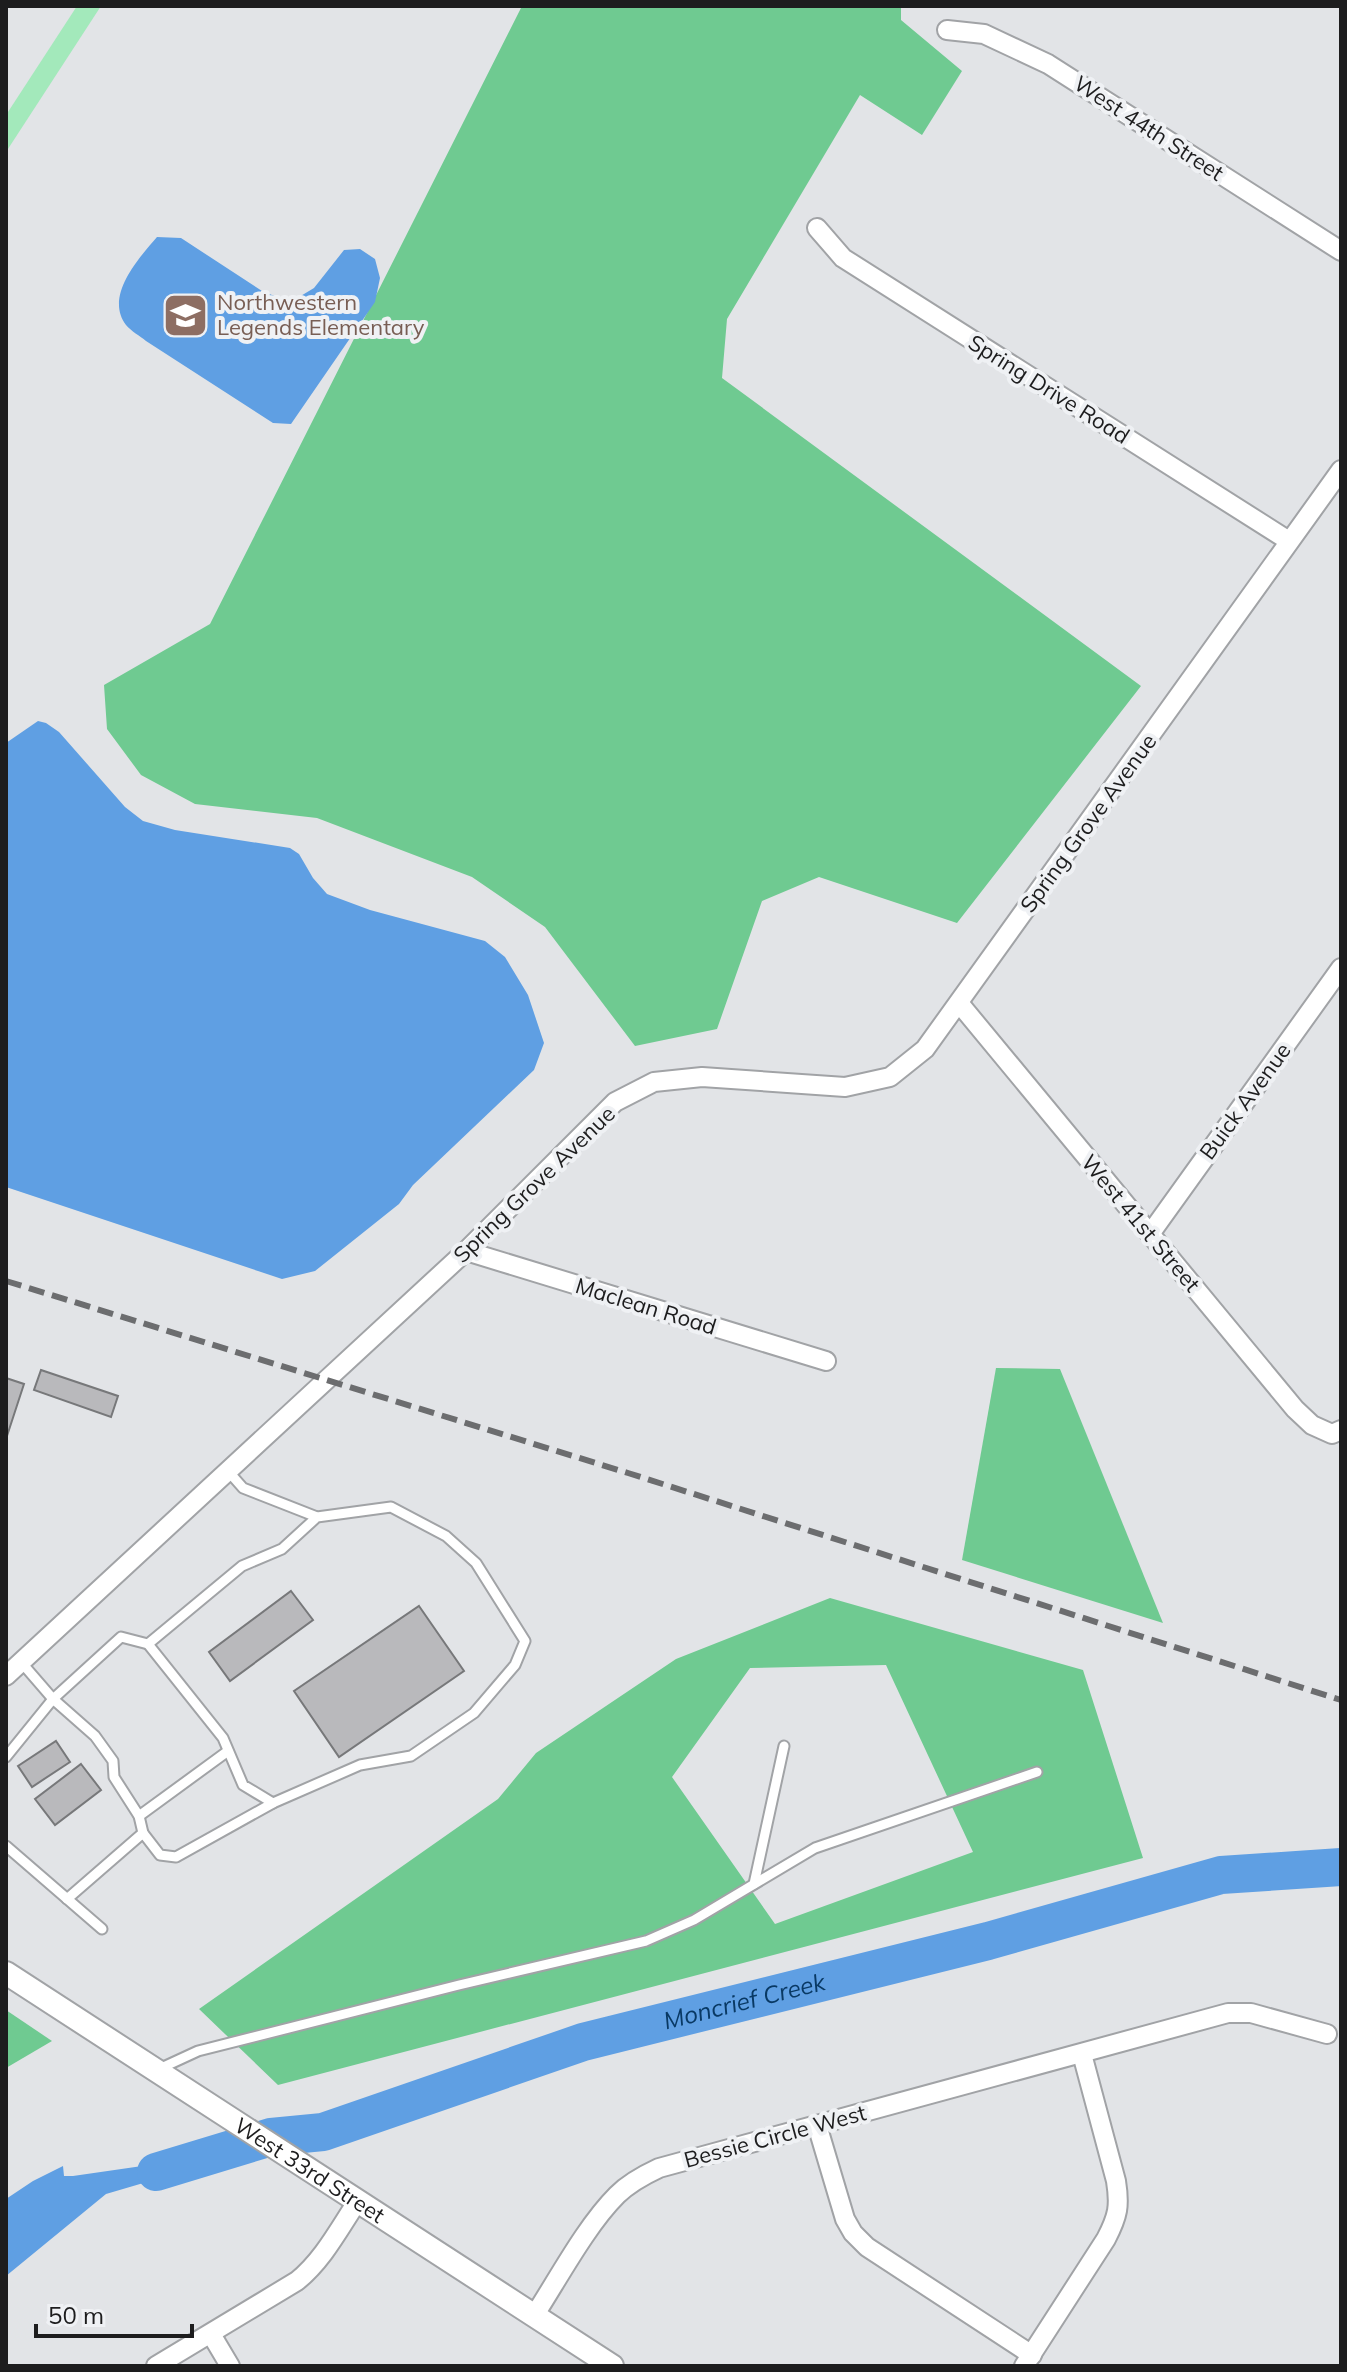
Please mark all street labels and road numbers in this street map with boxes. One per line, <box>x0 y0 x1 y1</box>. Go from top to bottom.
street label: West 44th Street <box>1069 69 1229 187</box>
street label: Spring Drive Road <box>963 328 1135 450</box>
street label: Spring Grove Avenue <box>1014 728 1162 918</box>
street label: Buick Avenue <box>1193 1037 1297 1165</box>
street label: Spring Grove Avenue <box>447 1100 621 1268</box>
street label: West 41st Street <box>1075 1149 1207 1298</box>
street label: Maclean Road <box>572 1271 720 1341</box>
street label: Bessie Circle West <box>681 2098 869 2174</box>
street label: West 33rd Street <box>229 2111 390 2229</box>

